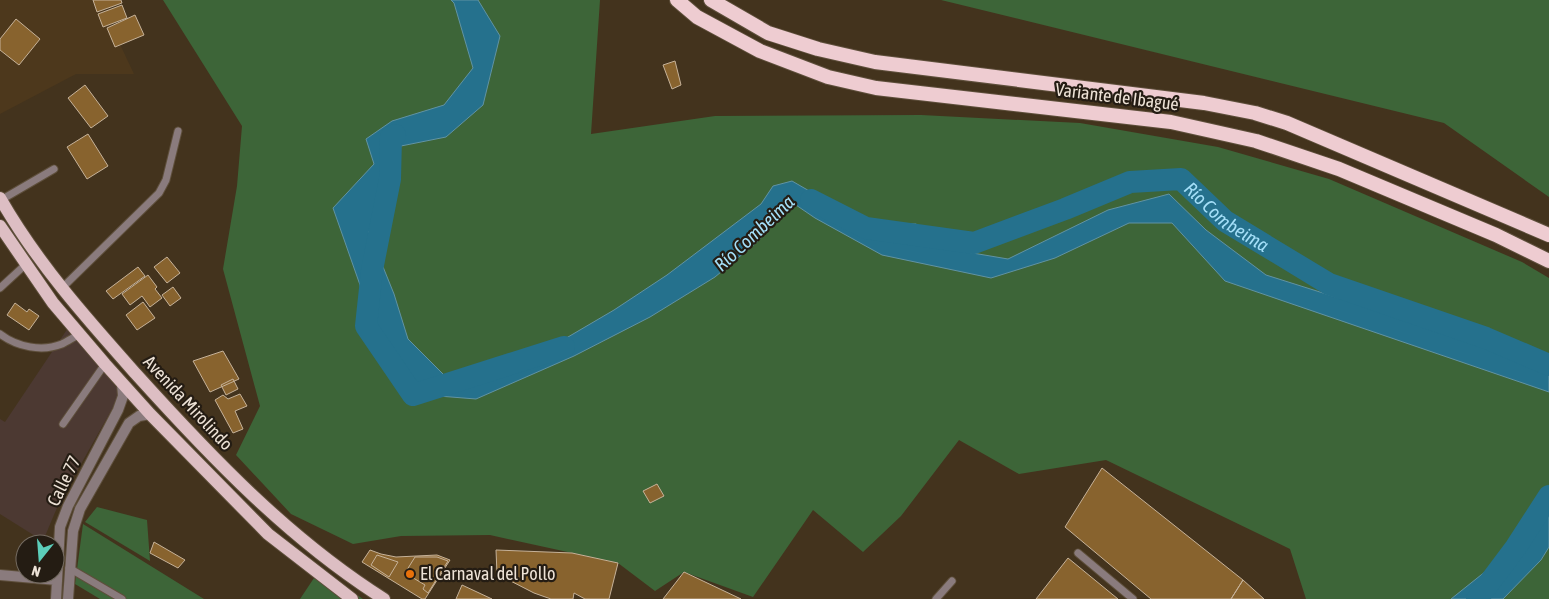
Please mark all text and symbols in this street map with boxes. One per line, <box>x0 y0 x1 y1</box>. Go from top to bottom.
street label: Variante de Ibagué <box>1054 79 1180 114</box>
water label: Río Combeima <box>1180 177 1273 256</box>
water label: Río Combeima <box>710 190 799 276</box>
street label: Avenida Mirolindo <box>139 351 237 454</box>
street label: Calle 77 <box>42 452 85 509</box>
north arrow <box>15 534 65 584</box>
text: N <box>30 563 42 580</box>
place label: El Carnaval del Pollo <box>420 563 556 584</box>
marker: El Carnaval del Pollo <box>404 568 416 580</box>

